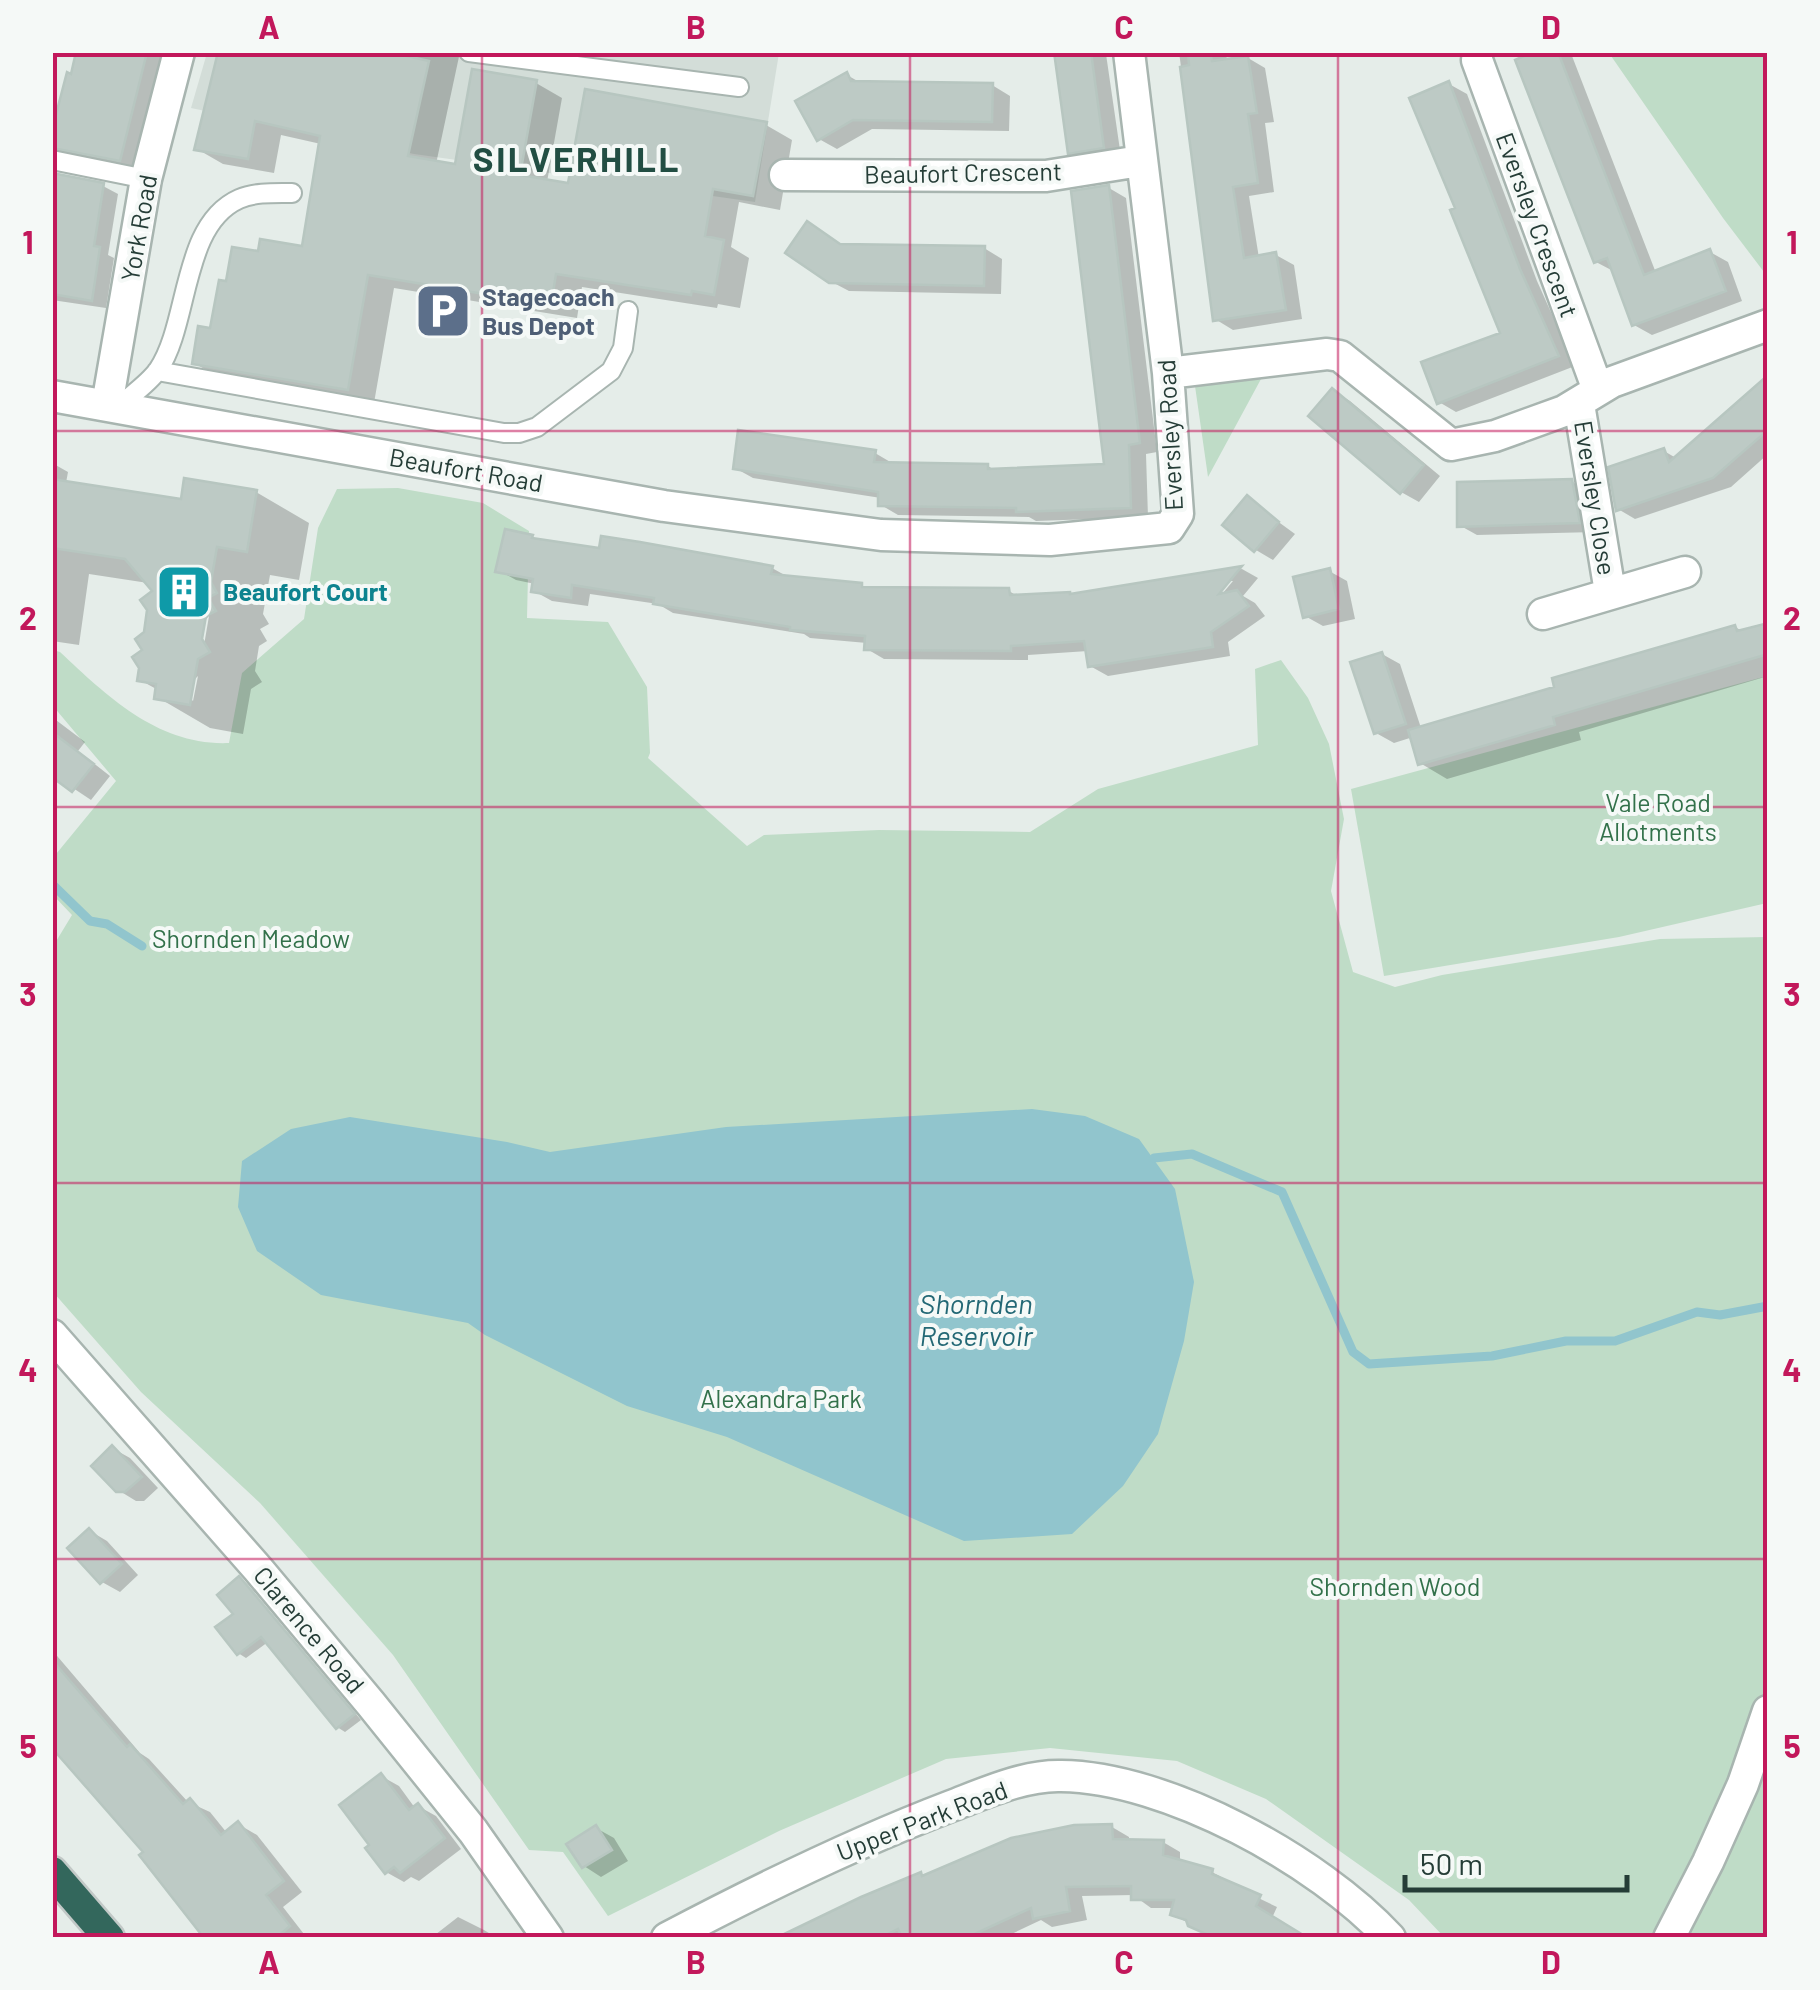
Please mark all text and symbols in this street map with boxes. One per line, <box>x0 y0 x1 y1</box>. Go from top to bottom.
text: A <box>258 7 280 45</box>
text: B <box>686 7 706 45</box>
text: C <box>1114 7 1134 45</box>
text: D <box>1541 7 1561 45</box>
street label: Eversley Crescent <box>1491 128 1585 321</box>
district label: SILVERHILL <box>473 137 681 179</box>
street label: Beaufort Crescent <box>864 155 1062 189</box>
street label: York Road <box>114 172 162 284</box>
text: 1 <box>22 222 34 260</box>
text: 1 <box>1786 222 1798 260</box>
parking icon: Stagecoach Bus Depot <box>413 281 473 341</box>
place label: Stagecoach Bus Depot <box>482 281 615 340</box>
street label: Eversley Road <box>1150 359 1188 511</box>
street label: Eversley Close <box>1569 418 1623 577</box>
street label: Beaufort Road <box>387 441 545 497</box>
building icon: Beaufort Court <box>154 562 214 622</box>
place label: Beaufort Court <box>223 576 388 606</box>
text: 2 <box>19 598 37 636</box>
text: 2 <box>1783 598 1801 636</box>
park label: Vale Road Allotments <box>1599 787 1717 846</box>
park label: Shornden Meadow <box>152 923 350 953</box>
text: 3 <box>19 974 37 1012</box>
text: 3 <box>1783 974 1801 1012</box>
water label: Shornden Reservoir <box>919 1286 1034 1352</box>
text: 4 <box>18 1350 38 1388</box>
text: 4 <box>1782 1350 1802 1388</box>
park label: Alexandra Park <box>700 1383 862 1413</box>
street label: Clarence Road <box>248 1560 371 1699</box>
park label: Shornden Wood <box>1309 1571 1481 1601</box>
text: 5 <box>19 1726 37 1764</box>
text: 5 <box>1783 1726 1801 1764</box>
street label: Upper Park Road <box>832 1774 1011 1866</box>
scale bar <box>1405 1830 1628 1892</box>
text: 50 m <box>1420 1845 1483 1881</box>
text: A <box>258 1942 280 1980</box>
text: B <box>686 1942 706 1980</box>
text: C <box>1114 1942 1134 1980</box>
text: D <box>1541 1942 1561 1980</box>

